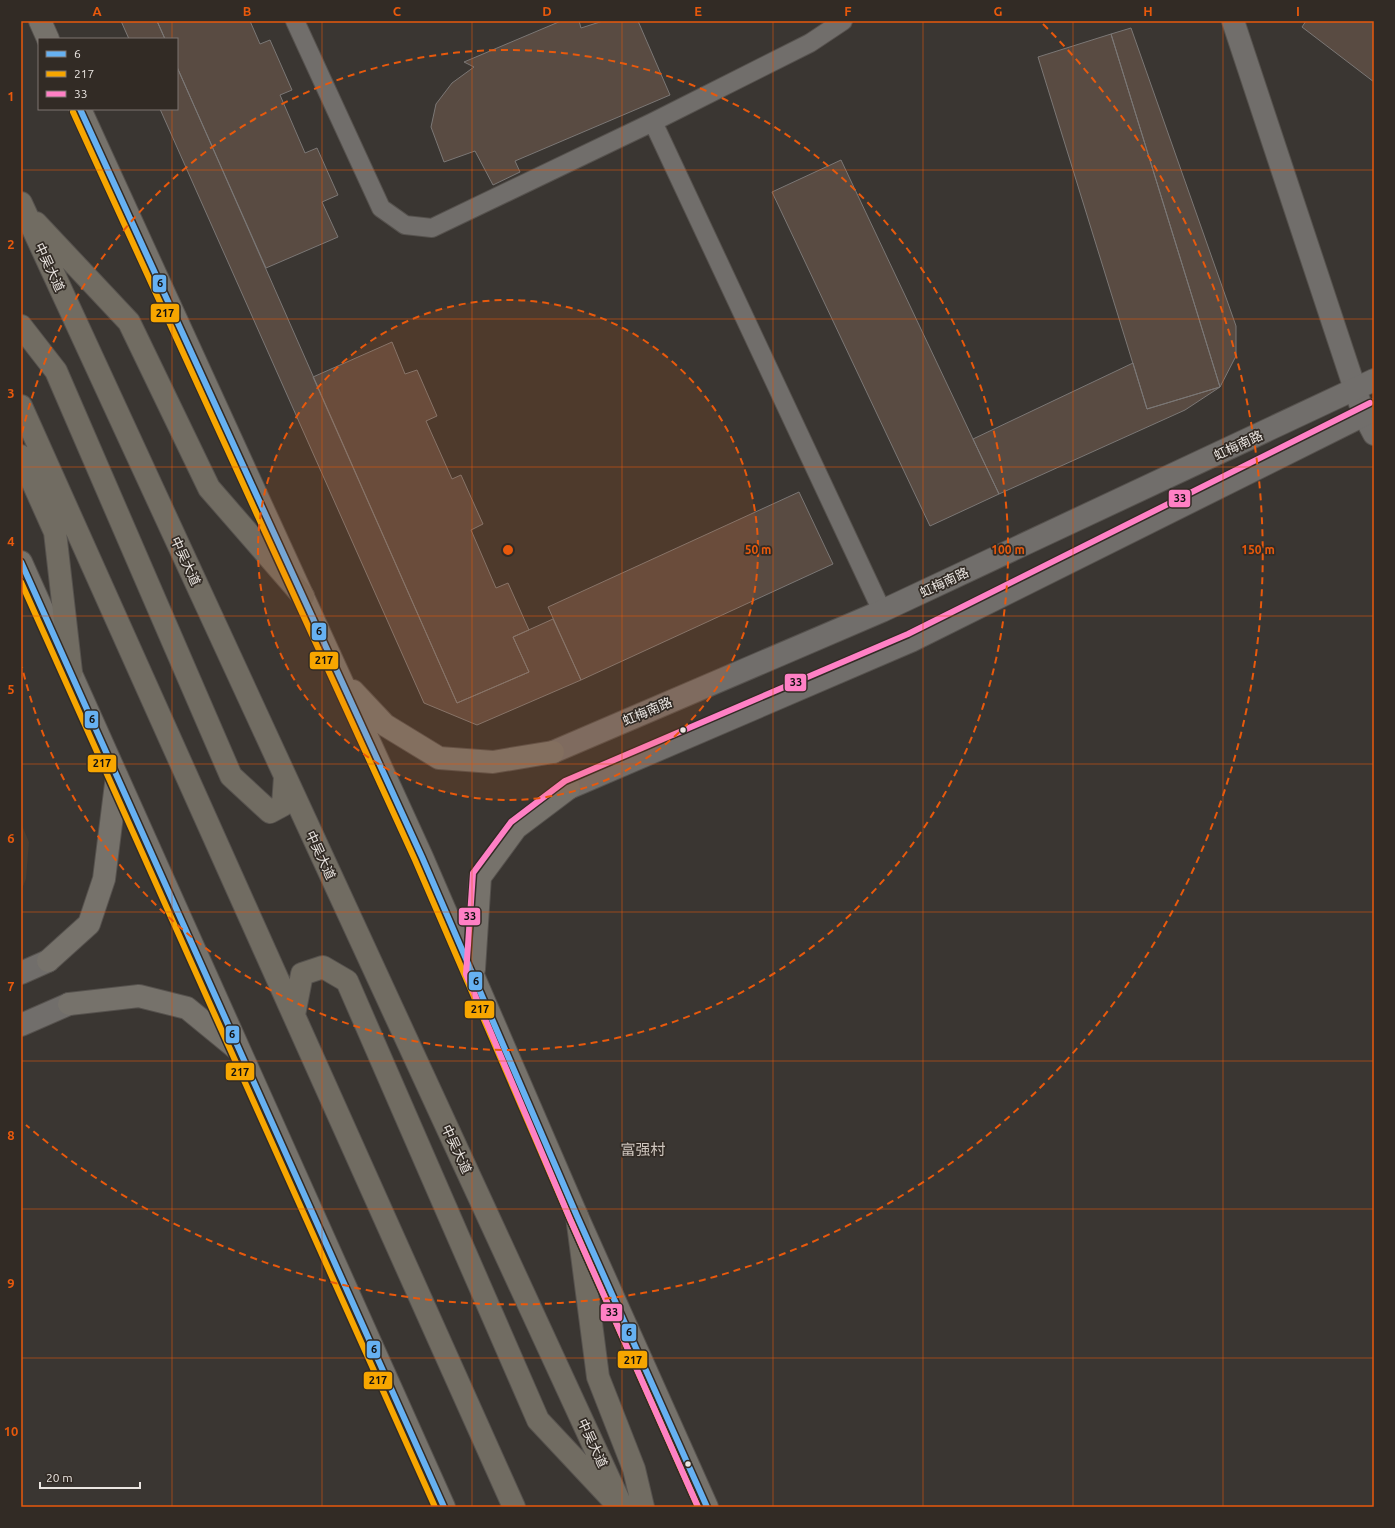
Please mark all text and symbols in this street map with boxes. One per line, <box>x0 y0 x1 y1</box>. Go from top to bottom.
text: A <box>92 4 102 18</box>
text: B <box>243 4 252 18</box>
text: C <box>393 4 402 18</box>
text: D <box>542 4 552 18</box>
text: E <box>694 4 702 18</box>
text: F <box>844 4 852 18</box>
text: G <box>994 4 1003 18</box>
text: H <box>1143 4 1153 18</box>
text: I <box>1296 4 1300 18</box>
legend <box>38 38 178 110</box>
text: 6 <box>74 47 81 60</box>
text: 217 <box>74 67 94 80</box>
text: 33 <box>74 87 88 100</box>
text: 1 <box>7 89 15 103</box>
text: 2 <box>7 237 15 251</box>
street label: 中吴大道 <box>33 240 67 294</box>
line badge: 6 <box>152 274 167 293</box>
text: 6 <box>157 277 163 289</box>
line badge: 217 <box>150 303 180 323</box>
text: 217 <box>156 307 174 319</box>
text: 3 <box>7 386 15 400</box>
street label: 虹梅南路 <box>1211 428 1265 462</box>
line badge: 33 <box>1168 489 1191 508</box>
text: 33 <box>1174 492 1186 504</box>
text: 4 <box>7 534 15 548</box>
street label: 中吴大道 <box>169 534 203 588</box>
centre of rings <box>501 543 515 557</box>
text: 50 m <box>745 543 771 556</box>
text: 100 m <box>991 543 1025 556</box>
text: 150 m <box>1241 543 1275 556</box>
street label: 虹梅南路 <box>917 565 971 599</box>
line badge: 6 <box>311 622 327 641</box>
text: 6 <box>316 625 322 637</box>
line badge: 217 <box>309 651 339 670</box>
text: 217 <box>315 654 333 666</box>
line badge: 33 <box>784 673 807 692</box>
text: 33 <box>790 676 802 688</box>
text: 5 <box>7 682 15 696</box>
street label: 虹梅南路 <box>620 694 674 728</box>
line badge: 6 <box>84 710 99 729</box>
text: 6 <box>89 713 95 725</box>
unlabelled marker <box>678 725 688 735</box>
line badge: 217 <box>87 754 117 773</box>
text: 217 <box>93 757 111 769</box>
street label: 中吴大道 <box>304 828 338 882</box>
text: 6 <box>7 831 15 845</box>
line badge: 33 <box>458 907 481 926</box>
text: 33 <box>464 910 476 922</box>
line badge: 6 <box>468 971 483 991</box>
text: 6 <box>473 975 479 987</box>
text: 7 <box>7 979 15 993</box>
line badge: 217 <box>464 1000 495 1019</box>
text: 217 <box>471 1003 489 1015</box>
line badge: 6 <box>225 1025 240 1044</box>
text: 6 <box>229 1028 235 1040</box>
line badge: 217 <box>225 1062 255 1081</box>
text: 217 <box>231 1066 249 1078</box>
street label: 中吴大道 <box>440 1122 474 1176</box>
text: 8 <box>7 1128 15 1142</box>
district label: 富强村 <box>620 1141 666 1158</box>
text: 9 <box>7 1276 15 1290</box>
line badge: 33 <box>600 1303 623 1322</box>
text: 33 <box>606 1306 618 1318</box>
line badge: 6 <box>621 1323 637 1342</box>
text: 6 <box>626 1326 632 1338</box>
line badge: 6 <box>366 1340 381 1359</box>
text: 6 <box>371 1343 377 1355</box>
line badge: 217 <box>617 1350 648 1369</box>
text: 217 <box>624 1354 642 1366</box>
line badge: 217 <box>363 1371 393 1390</box>
text: 217 <box>369 1374 387 1386</box>
street label: 中吴大道 <box>576 1416 610 1470</box>
text: 10 <box>4 1424 18 1438</box>
unlabelled marker <box>683 1459 693 1469</box>
scale bar <box>40 1464 140 1490</box>
text: 20 m <box>46 1471 73 1484</box>

